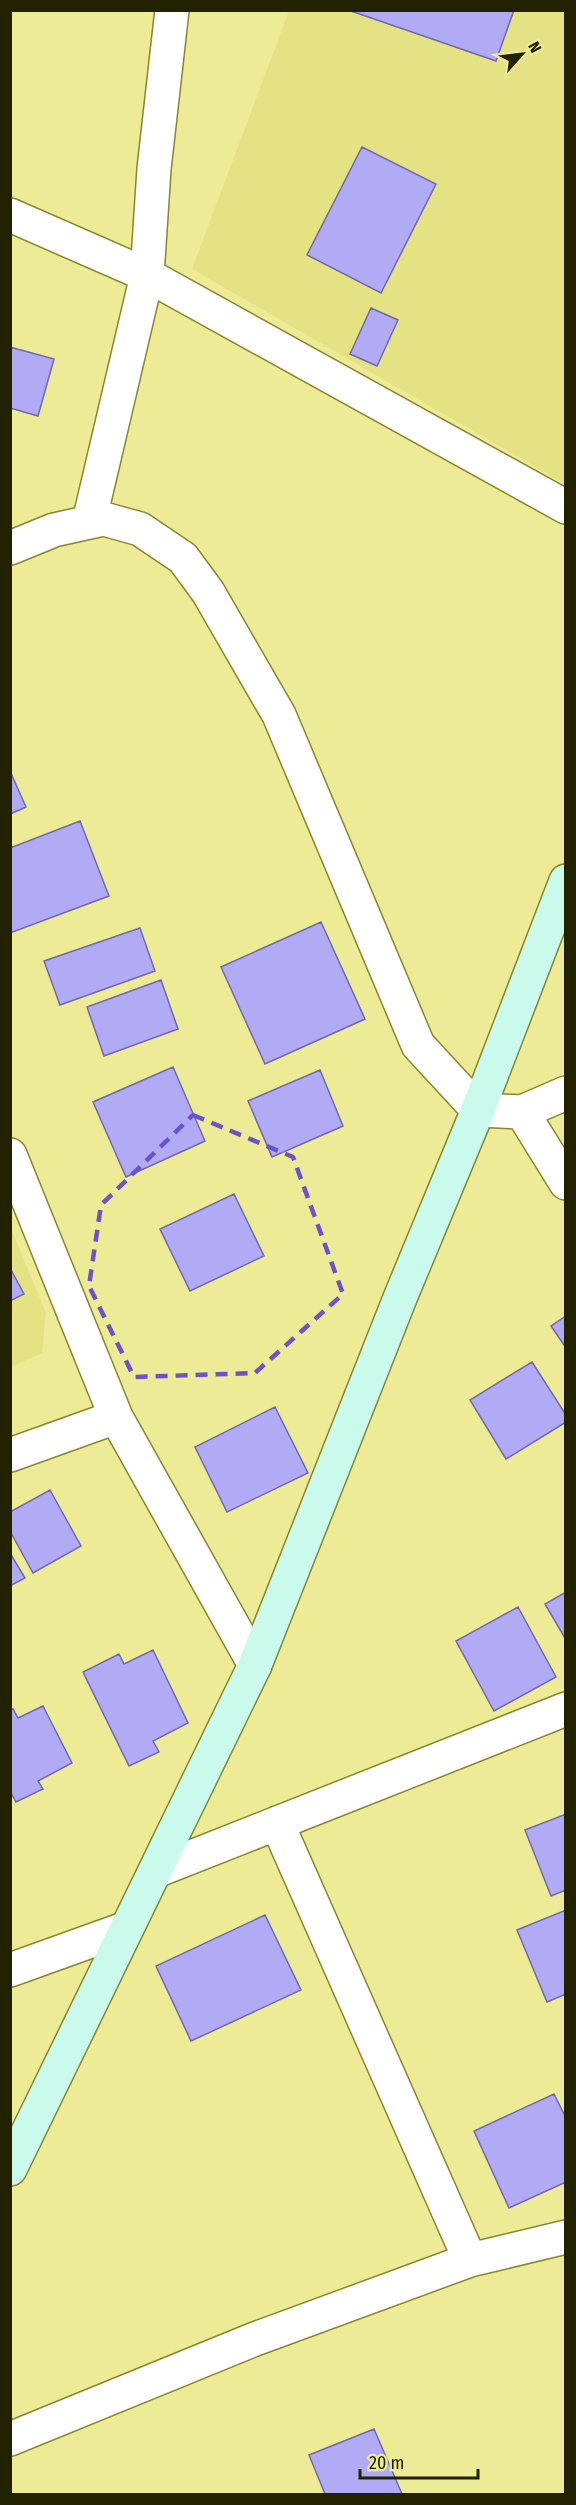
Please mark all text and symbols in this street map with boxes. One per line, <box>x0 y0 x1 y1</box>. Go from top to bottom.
north arrow <box>492 24 552 84</box>
text: N <box>524 38 545 56</box>
scale bar <box>360 2442 478 2480</box>
text: 20 m <box>369 2452 404 2474</box>

